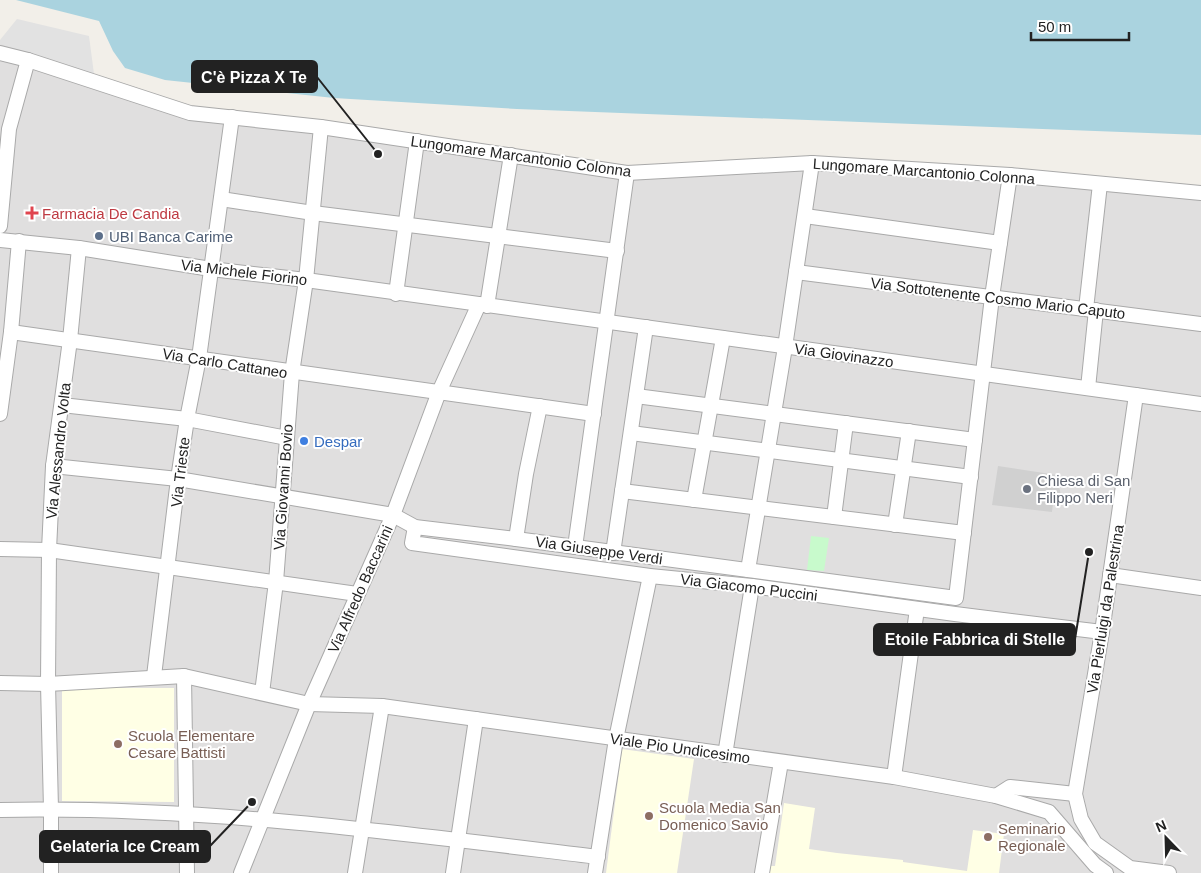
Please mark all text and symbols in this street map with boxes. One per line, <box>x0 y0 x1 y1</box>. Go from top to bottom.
scale bar <box>1031 10 1128 42</box>
text: 50 m <box>1038 18 1071 35</box>
callout: C'è Pizza X Te <box>192 61 317 92</box>
text: C'è Pizza X Te <box>201 69 307 86</box>
street label: Lungomare Marcantonio Colonna <box>410 132 633 180</box>
street label: Lungomare Marcantonio Colonna <box>812 155 1036 187</box>
place label: Farmacia De Candia <box>42 205 180 222</box>
marker: Farmacia De Candia <box>26 207 38 219</box>
place label: UBI Banca Carime <box>109 228 233 245</box>
marker: UBI Banca Carime <box>93 230 105 242</box>
street label: Via Michele Fiorino <box>180 256 308 288</box>
street label: Via Sottotenente Cosmo Mario Caputo <box>870 274 1126 322</box>
street label: Via Giovinazzo <box>793 340 895 370</box>
street label: Via Carlo Cattaneo <box>161 345 289 381</box>
street label: Via Alessandro Volta <box>42 381 74 520</box>
street label: Via Giovanni Bovio <box>270 423 296 551</box>
place label: Despar <box>314 433 362 450</box>
marker: Despar <box>298 435 310 447</box>
street label: Via Trieste <box>167 436 193 508</box>
place label: Chiesa di San Filippo Neri <box>1037 472 1130 506</box>
marker: Chiesa di San Filippo Neri <box>1021 483 1033 495</box>
street label: Via Alfredo Baccarini <box>324 522 396 656</box>
street label: Via Pierluigi da Palestrina <box>1083 523 1127 695</box>
street label: Via Giuseppe Verdi <box>534 533 664 567</box>
street label: Via Giacomo Puccini <box>679 570 819 604</box>
callout: Etoile Fabbrica di Stelle <box>874 624 1075 655</box>
text: Etoile Fabbrica di Stelle <box>885 631 1065 648</box>
place label: Scuola Elementare Cesare Battisti <box>128 727 255 761</box>
street label: Viale Pio Undicesimo <box>609 730 751 766</box>
marker: Scuola Elementare Cesare Battisti <box>112 738 124 750</box>
place label: Scuola Media San Domenico Savio <box>659 799 781 833</box>
marker: Scuola Media San Domenico Savio <box>643 810 655 822</box>
north arrow <box>1141 813 1191 863</box>
text: N <box>1153 817 1169 835</box>
place label: Seminario Regionale <box>998 820 1066 854</box>
callout: Gelateria Ice Cream <box>40 831 210 862</box>
marker: Seminario Regionale <box>982 831 994 843</box>
text: Gelateria Ice Cream <box>50 838 200 855</box>

